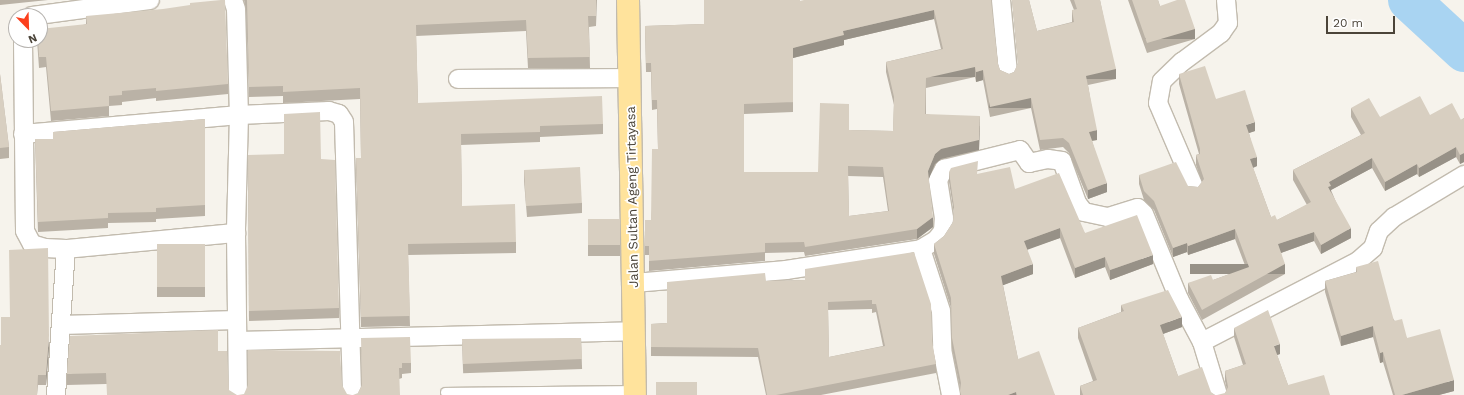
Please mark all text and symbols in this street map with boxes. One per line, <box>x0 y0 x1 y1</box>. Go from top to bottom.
north arrow <box>8 8 48 48</box>
scale bar <box>1328 8 1397 34</box>
text: 20 m <box>1333 16 1363 30</box>
text: N <box>26 31 39 46</box>
street label: Jalan Sultan Ageng Tirtayasa <box>624 106 642 288</box>

